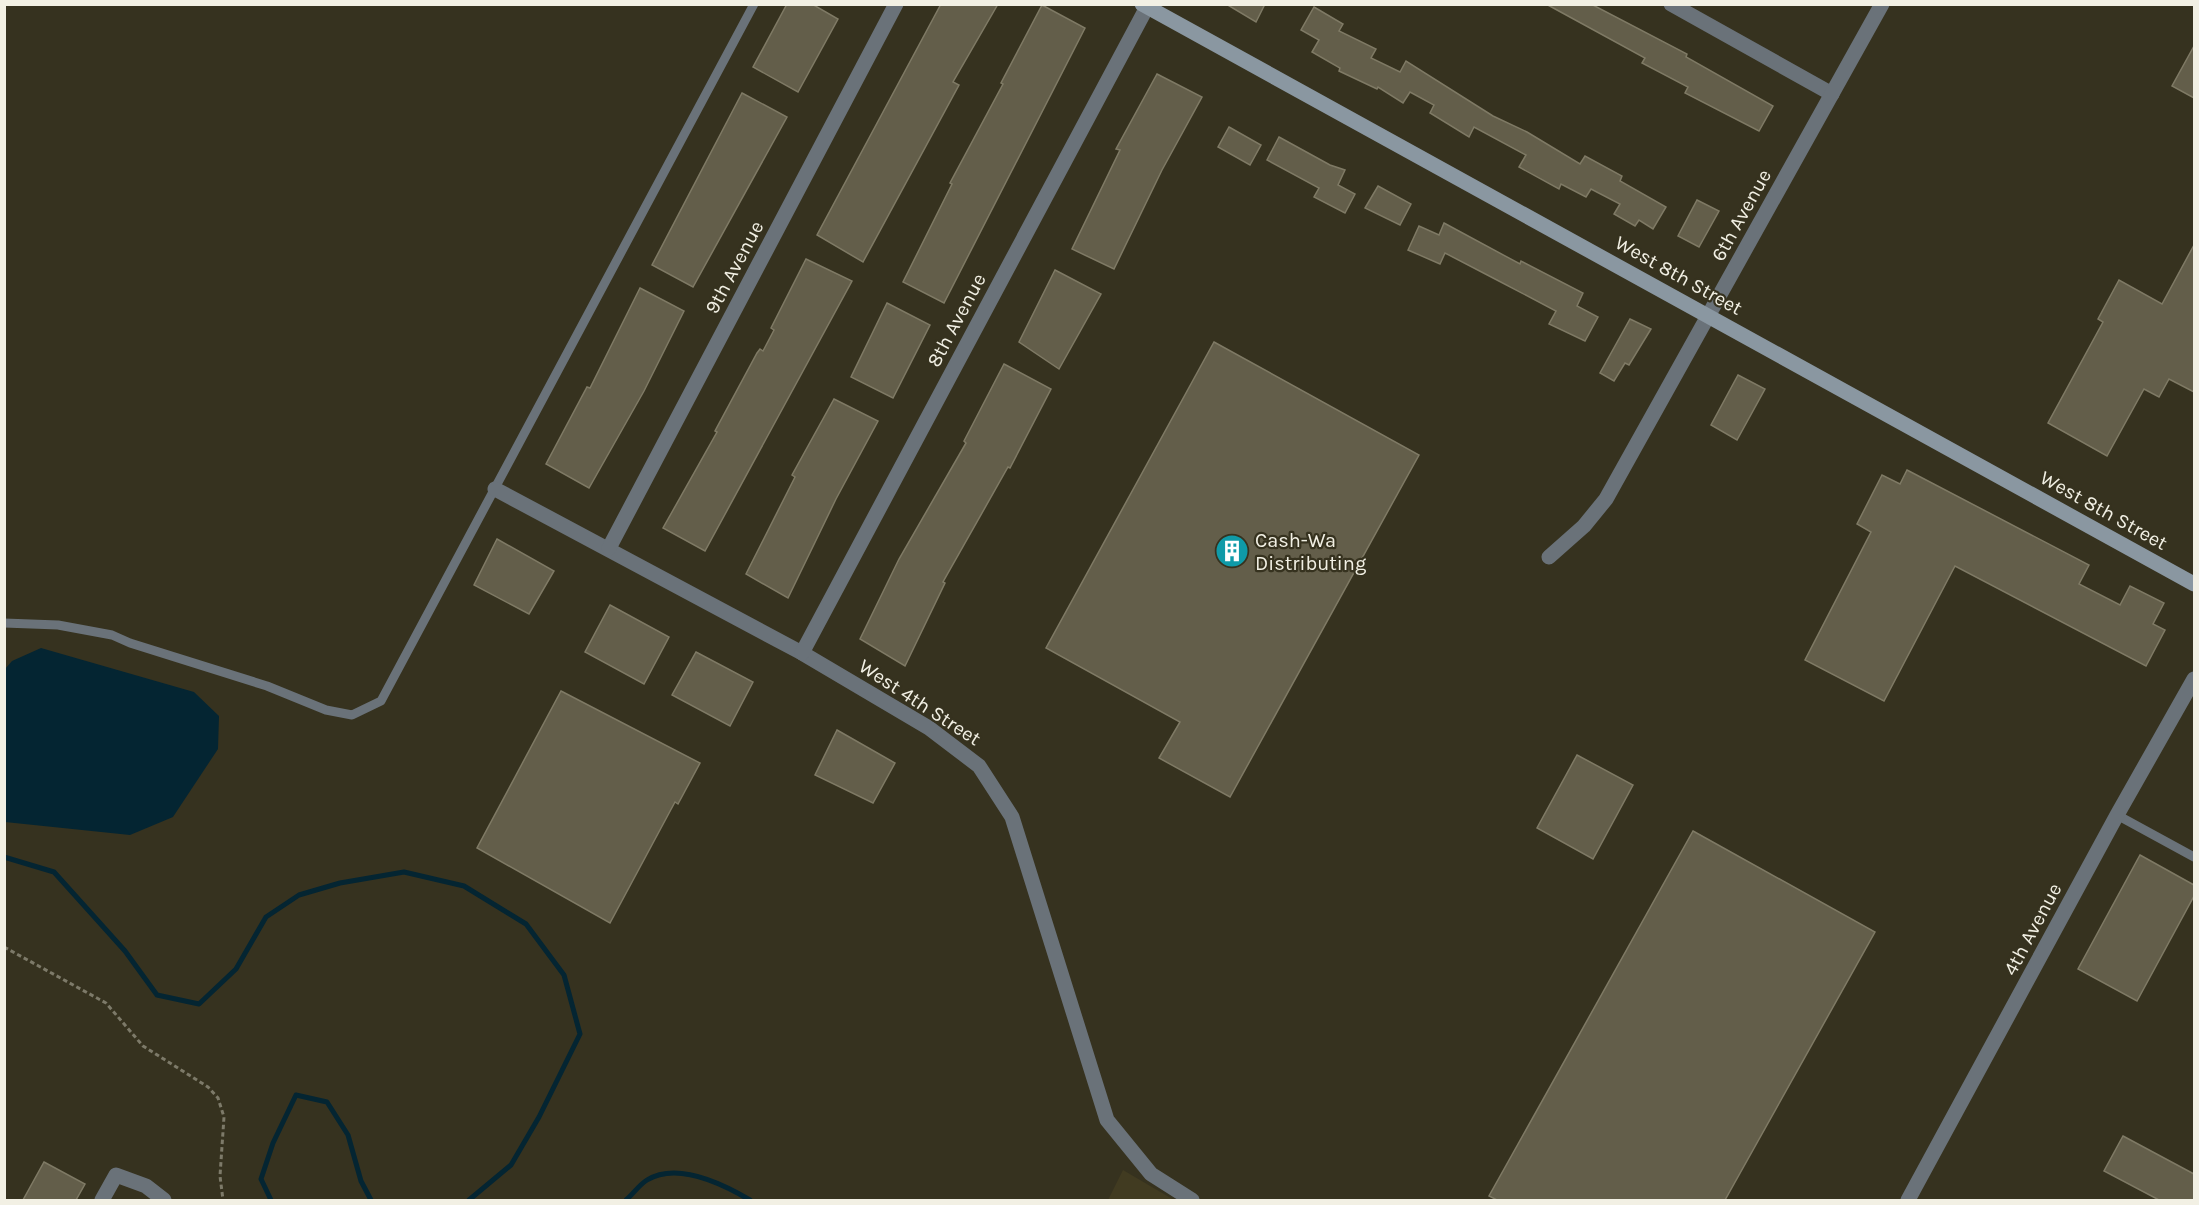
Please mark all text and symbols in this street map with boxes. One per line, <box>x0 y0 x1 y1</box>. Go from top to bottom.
street label: 6th Avenue <box>1707 165 1776 265</box>
street label: 9th Avenue <box>700 217 768 318</box>
street label: West 8th Street <box>1611 231 1747 320</box>
street label: 8th Avenue <box>922 270 991 371</box>
street label: West 8th Street <box>2036 466 2172 555</box>
place label: Cash-Wa Distributing <box>1255 529 1366 575</box>
building icon: Cash-Wa Distributing <box>1214 533 1250 569</box>
street label: West 4th Street <box>854 654 985 751</box>
street label: 4th Avenue <box>1998 879 2066 979</box>

